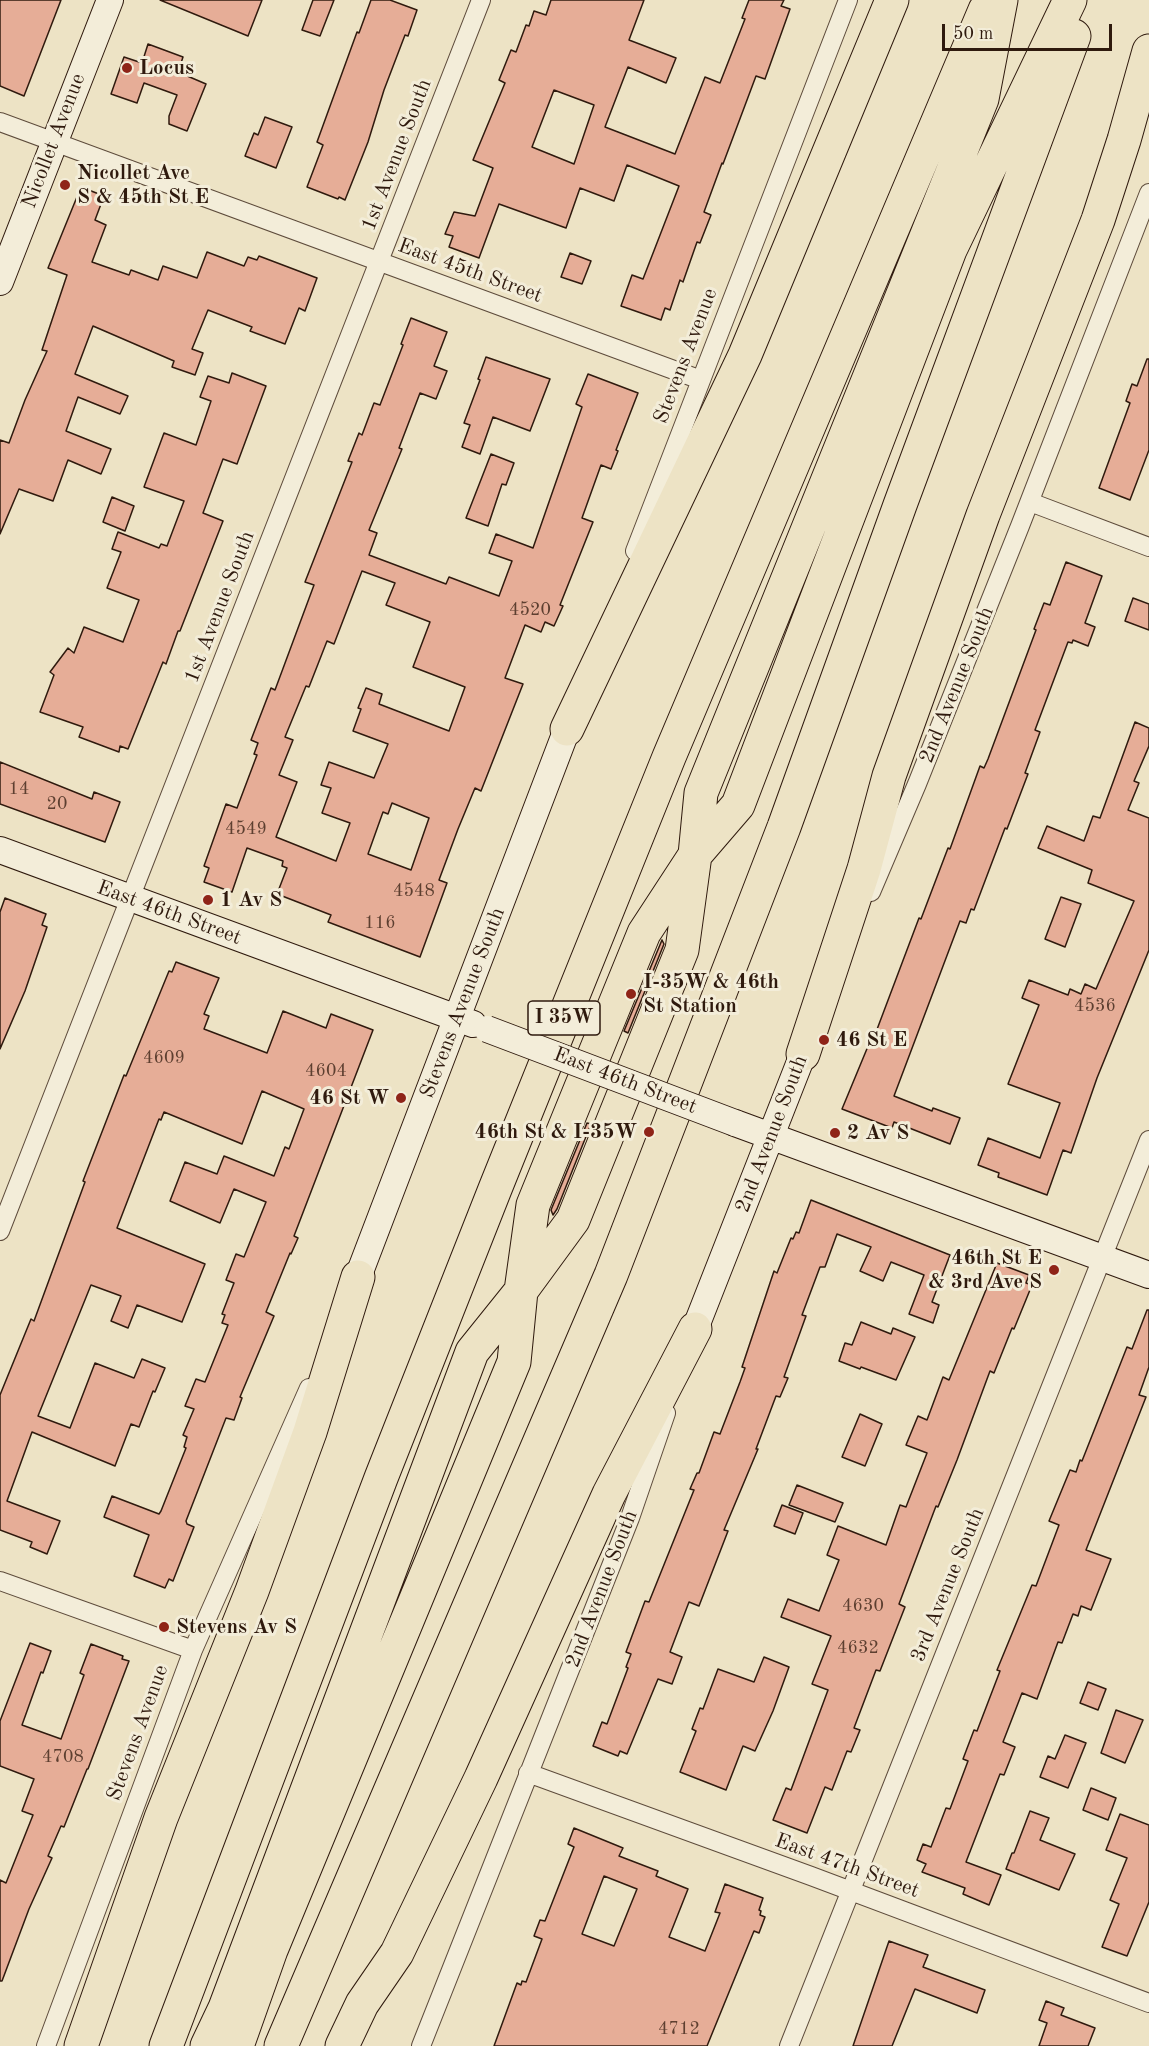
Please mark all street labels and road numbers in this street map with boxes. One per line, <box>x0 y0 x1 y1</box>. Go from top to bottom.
street label: Nicollet Avenue <box>17 70 91 212</box>
street label: 1st Avenue South <box>356 76 438 234</box>
street label: East 45th Street <box>394 233 546 309</box>
street label: Stevens Avenue <box>649 285 723 427</box>
street label: 1st Avenue South <box>179 528 261 686</box>
street label: 2nd Avenue South <box>914 603 1000 767</box>
street label: East 46th Street <box>93 875 245 951</box>
street label: Stevens Avenue South <box>415 904 511 1102</box>
road number: I 35W <box>528 1001 600 1035</box>
street label: East 46th Street <box>550 1042 700 1120</box>
street label: 2nd Avenue South <box>730 1052 814 1216</box>
street label: 3rd Avenue South <box>906 1504 990 1666</box>
street label: 2nd Avenue South <box>560 1507 644 1671</box>
street label: Stevens Avenue <box>102 1662 174 1804</box>
street label: East 47th Street <box>771 1828 923 1904</box>

